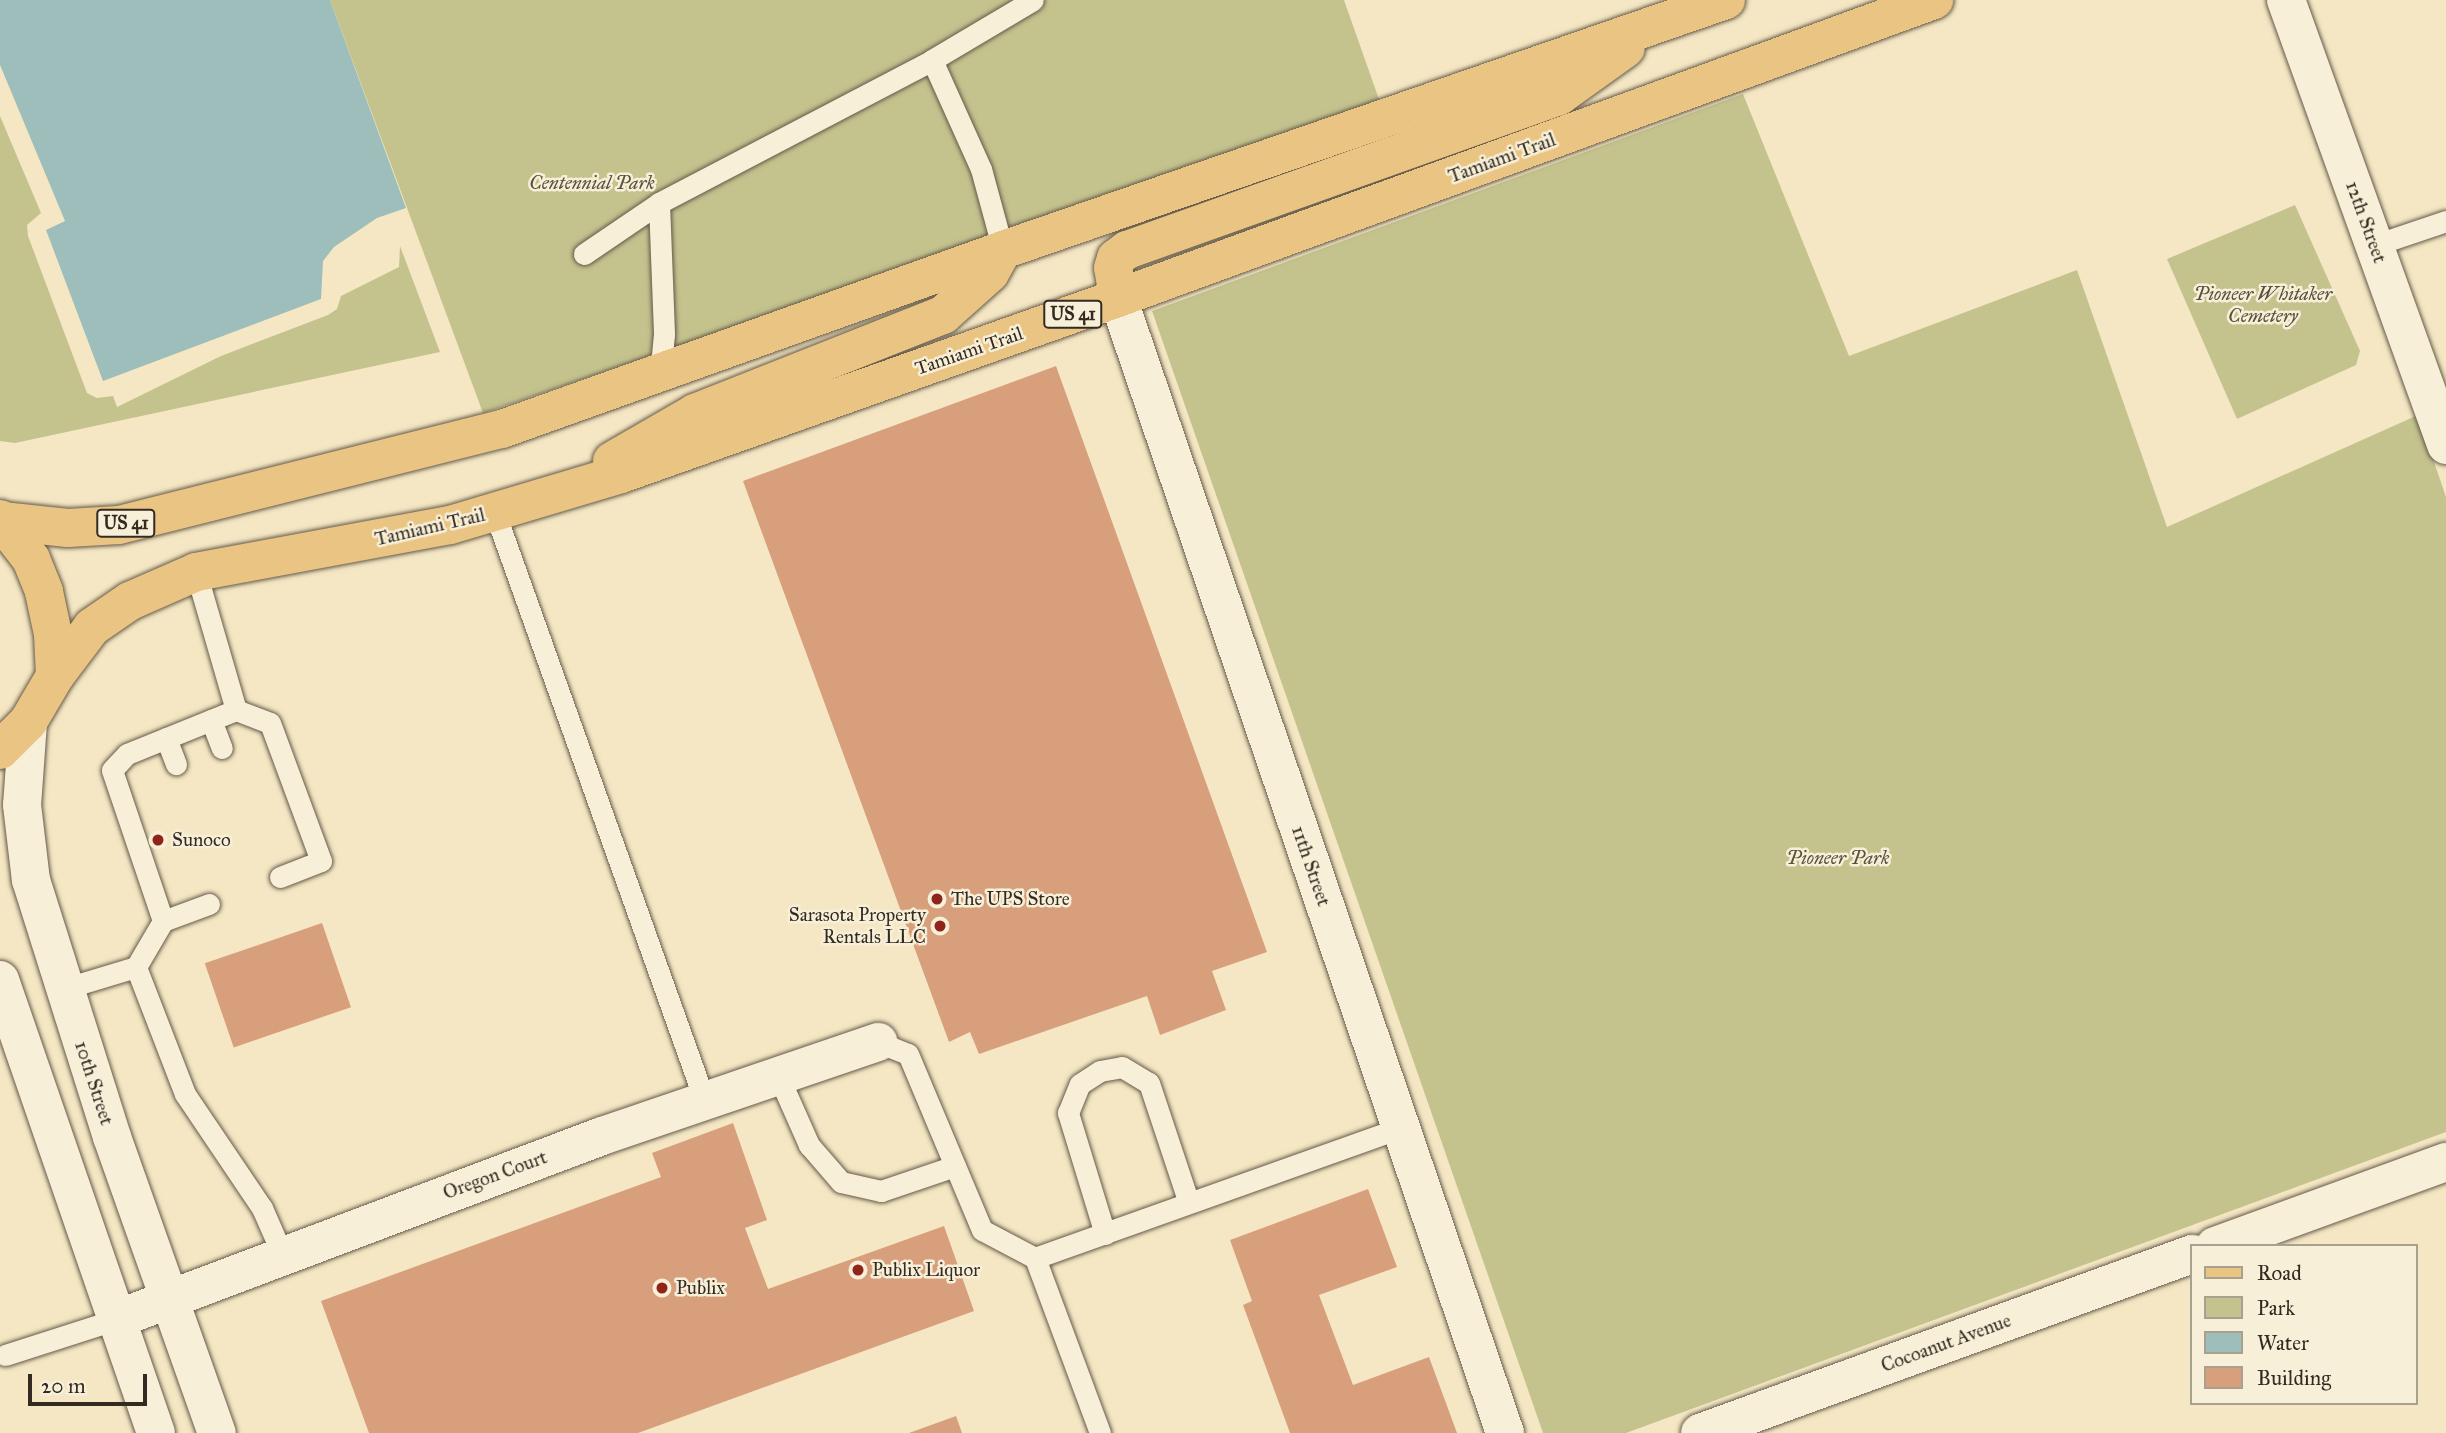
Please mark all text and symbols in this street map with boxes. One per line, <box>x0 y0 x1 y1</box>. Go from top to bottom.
street label: Tamiami Trail <box>1445 128 1559 188</box>
park label: Centennial Park <box>529 172 655 194</box>
street label: 12th Street <box>2341 178 2391 266</box>
park label: Pioneer Whitaker Cemetery <box>2194 283 2332 327</box>
road number: US 41 <box>1043 300 1103 328</box>
street label: Tamiami Trail <box>912 322 1026 380</box>
street label: Tamiami Trail <box>373 503 487 551</box>
road number: US 41 <box>96 508 156 538</box>
street label: 11th Street <box>1287 823 1335 909</box>
place label: Sunoco <box>172 829 231 851</box>
marker: Sunoco <box>150 832 166 848</box>
park label: Pioneer Park <box>1787 847 1889 869</box>
place label: The UPS Store <box>951 888 1070 910</box>
marker: The UPS Store <box>929 891 945 907</box>
place label: Sarasota Property Rentals LLC <box>789 904 926 948</box>
marker: Sarasota Property Rentals LLC <box>932 918 948 934</box>
street label: 10th Street <box>70 1038 118 1128</box>
street label: Oregon Court <box>440 1146 550 1204</box>
legend <box>2190 1244 2418 1405</box>
place label: Publix Liquor <box>872 1259 980 1281</box>
text: Road <box>2257 1260 2302 1286</box>
marker: Publix Liquor <box>850 1262 866 1278</box>
place label: Publix <box>676 1277 725 1299</box>
marker: Publix <box>654 1280 670 1296</box>
text: Park <box>2257 1295 2295 1321</box>
street label: Cocoanut Avenue <box>1878 1309 2014 1377</box>
text: Water <box>2257 1330 2309 1356</box>
scale bar <box>32 1360 150 1404</box>
text: Building <box>2257 1365 2331 1391</box>
text: 20 m <box>41 1373 86 1399</box>

